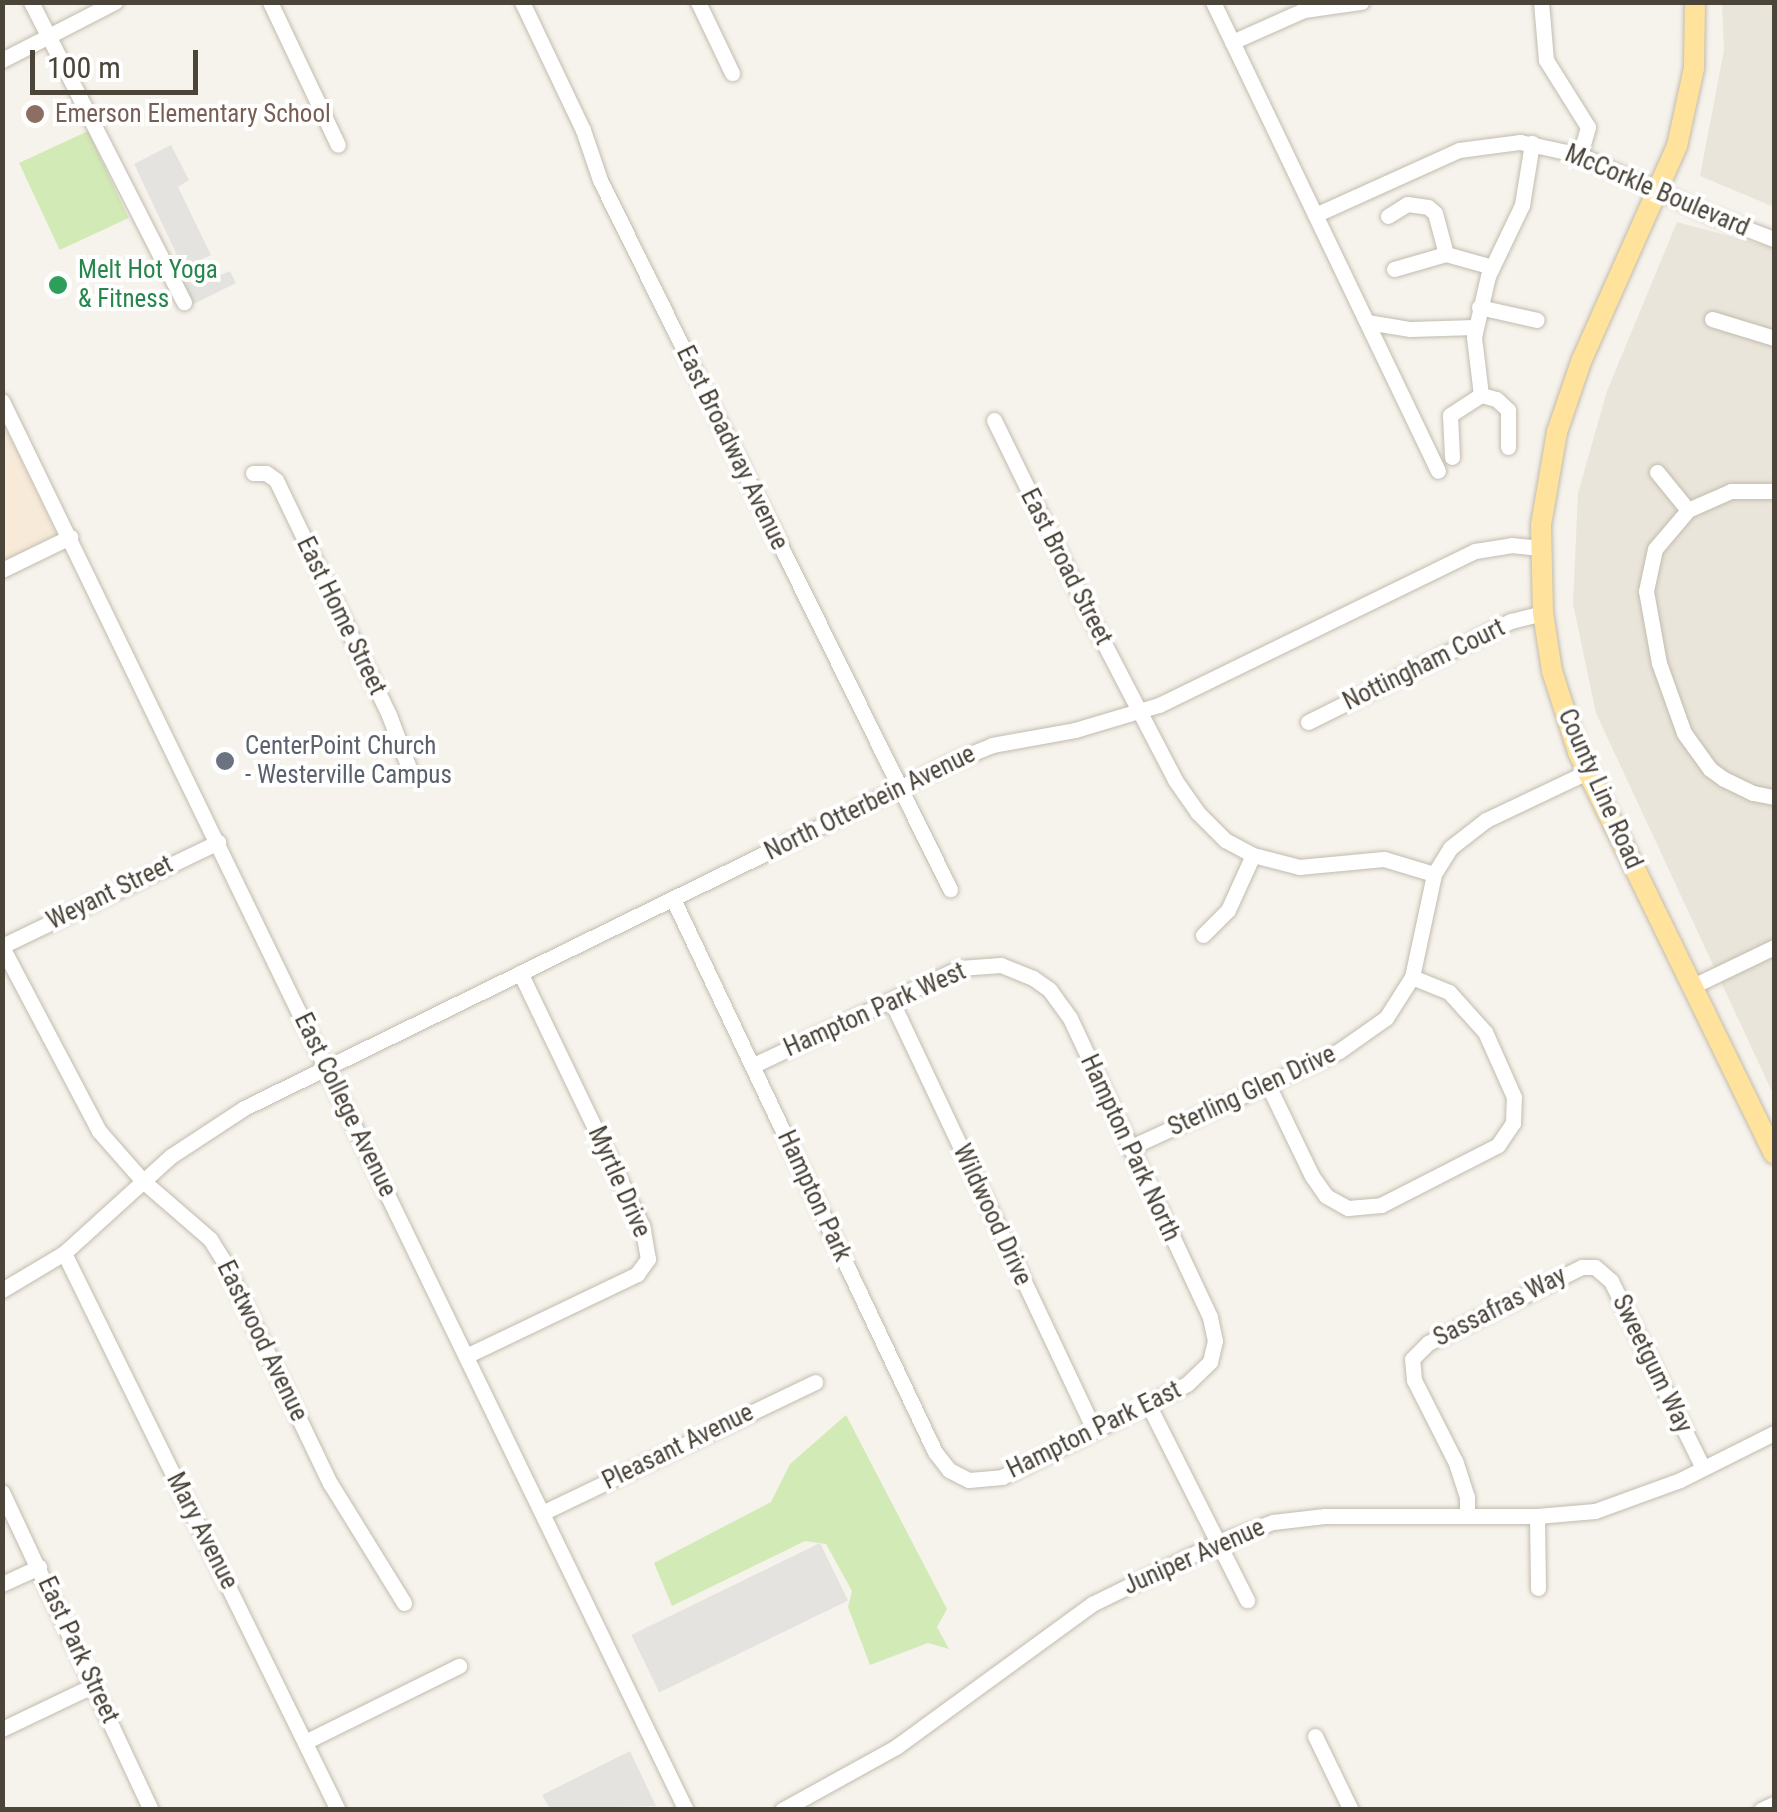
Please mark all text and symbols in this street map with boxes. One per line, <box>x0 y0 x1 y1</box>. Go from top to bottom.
scale bar <box>35 30 202 92</box>
text: 100 m <box>47 50 121 85</box>
place label: Emerson Elementary School <box>55 99 331 129</box>
marker: Emerson Elementary School <box>24 103 46 125</box>
street label: McCorkle Boulevard <box>1560 139 1754 243</box>
place label: Melt Hot Yoga & Fitness <box>78 256 218 315</box>
marker: Melt Hot Yoga & Fitness <box>47 274 69 296</box>
street label: East Broadway Avenue <box>670 341 794 555</box>
street label: East Broad Street <box>1014 484 1118 650</box>
street label: East Home Street <box>290 532 392 700</box>
street label: Nottingham Court <box>1338 613 1510 717</box>
street label: County Line Road <box>1551 704 1649 874</box>
place label: CenterPoint Church - Westerville Campus <box>245 732 452 791</box>
street label: North Otterbein Avenue <box>760 739 980 867</box>
marker: CenterPoint Church - Westerville Campus <box>214 750 236 772</box>
street label: Weyant Street <box>42 850 178 936</box>
street label: Hampton Park West <box>780 957 970 1063</box>
street label: East College Avenue <box>288 1008 402 1202</box>
street label: Sterling Glen Drive <box>1164 1039 1340 1143</box>
street label: Hampton Park North <box>1074 1050 1186 1246</box>
street label: Myrtle Drive <box>581 1122 657 1242</box>
street label: Hampton Park <box>771 1126 857 1266</box>
street label: Wildwood Drive <box>946 1140 1038 1290</box>
street label: Eastwood Avenue <box>210 1256 314 1426</box>
street label: Sassafras Way <box>1429 1261 1571 1353</box>
street label: Sweetgum Way <box>1606 1290 1698 1438</box>
street label: Hampton Park East <box>1002 1375 1186 1485</box>
street label: Pleasant Avenue <box>598 1398 758 1496</box>
street label: Mary Avenue <box>160 1468 244 1594</box>
street label: Juniper Avenue <box>1119 1513 1269 1601</box>
street label: East Park Street <box>31 1572 125 1728</box>

